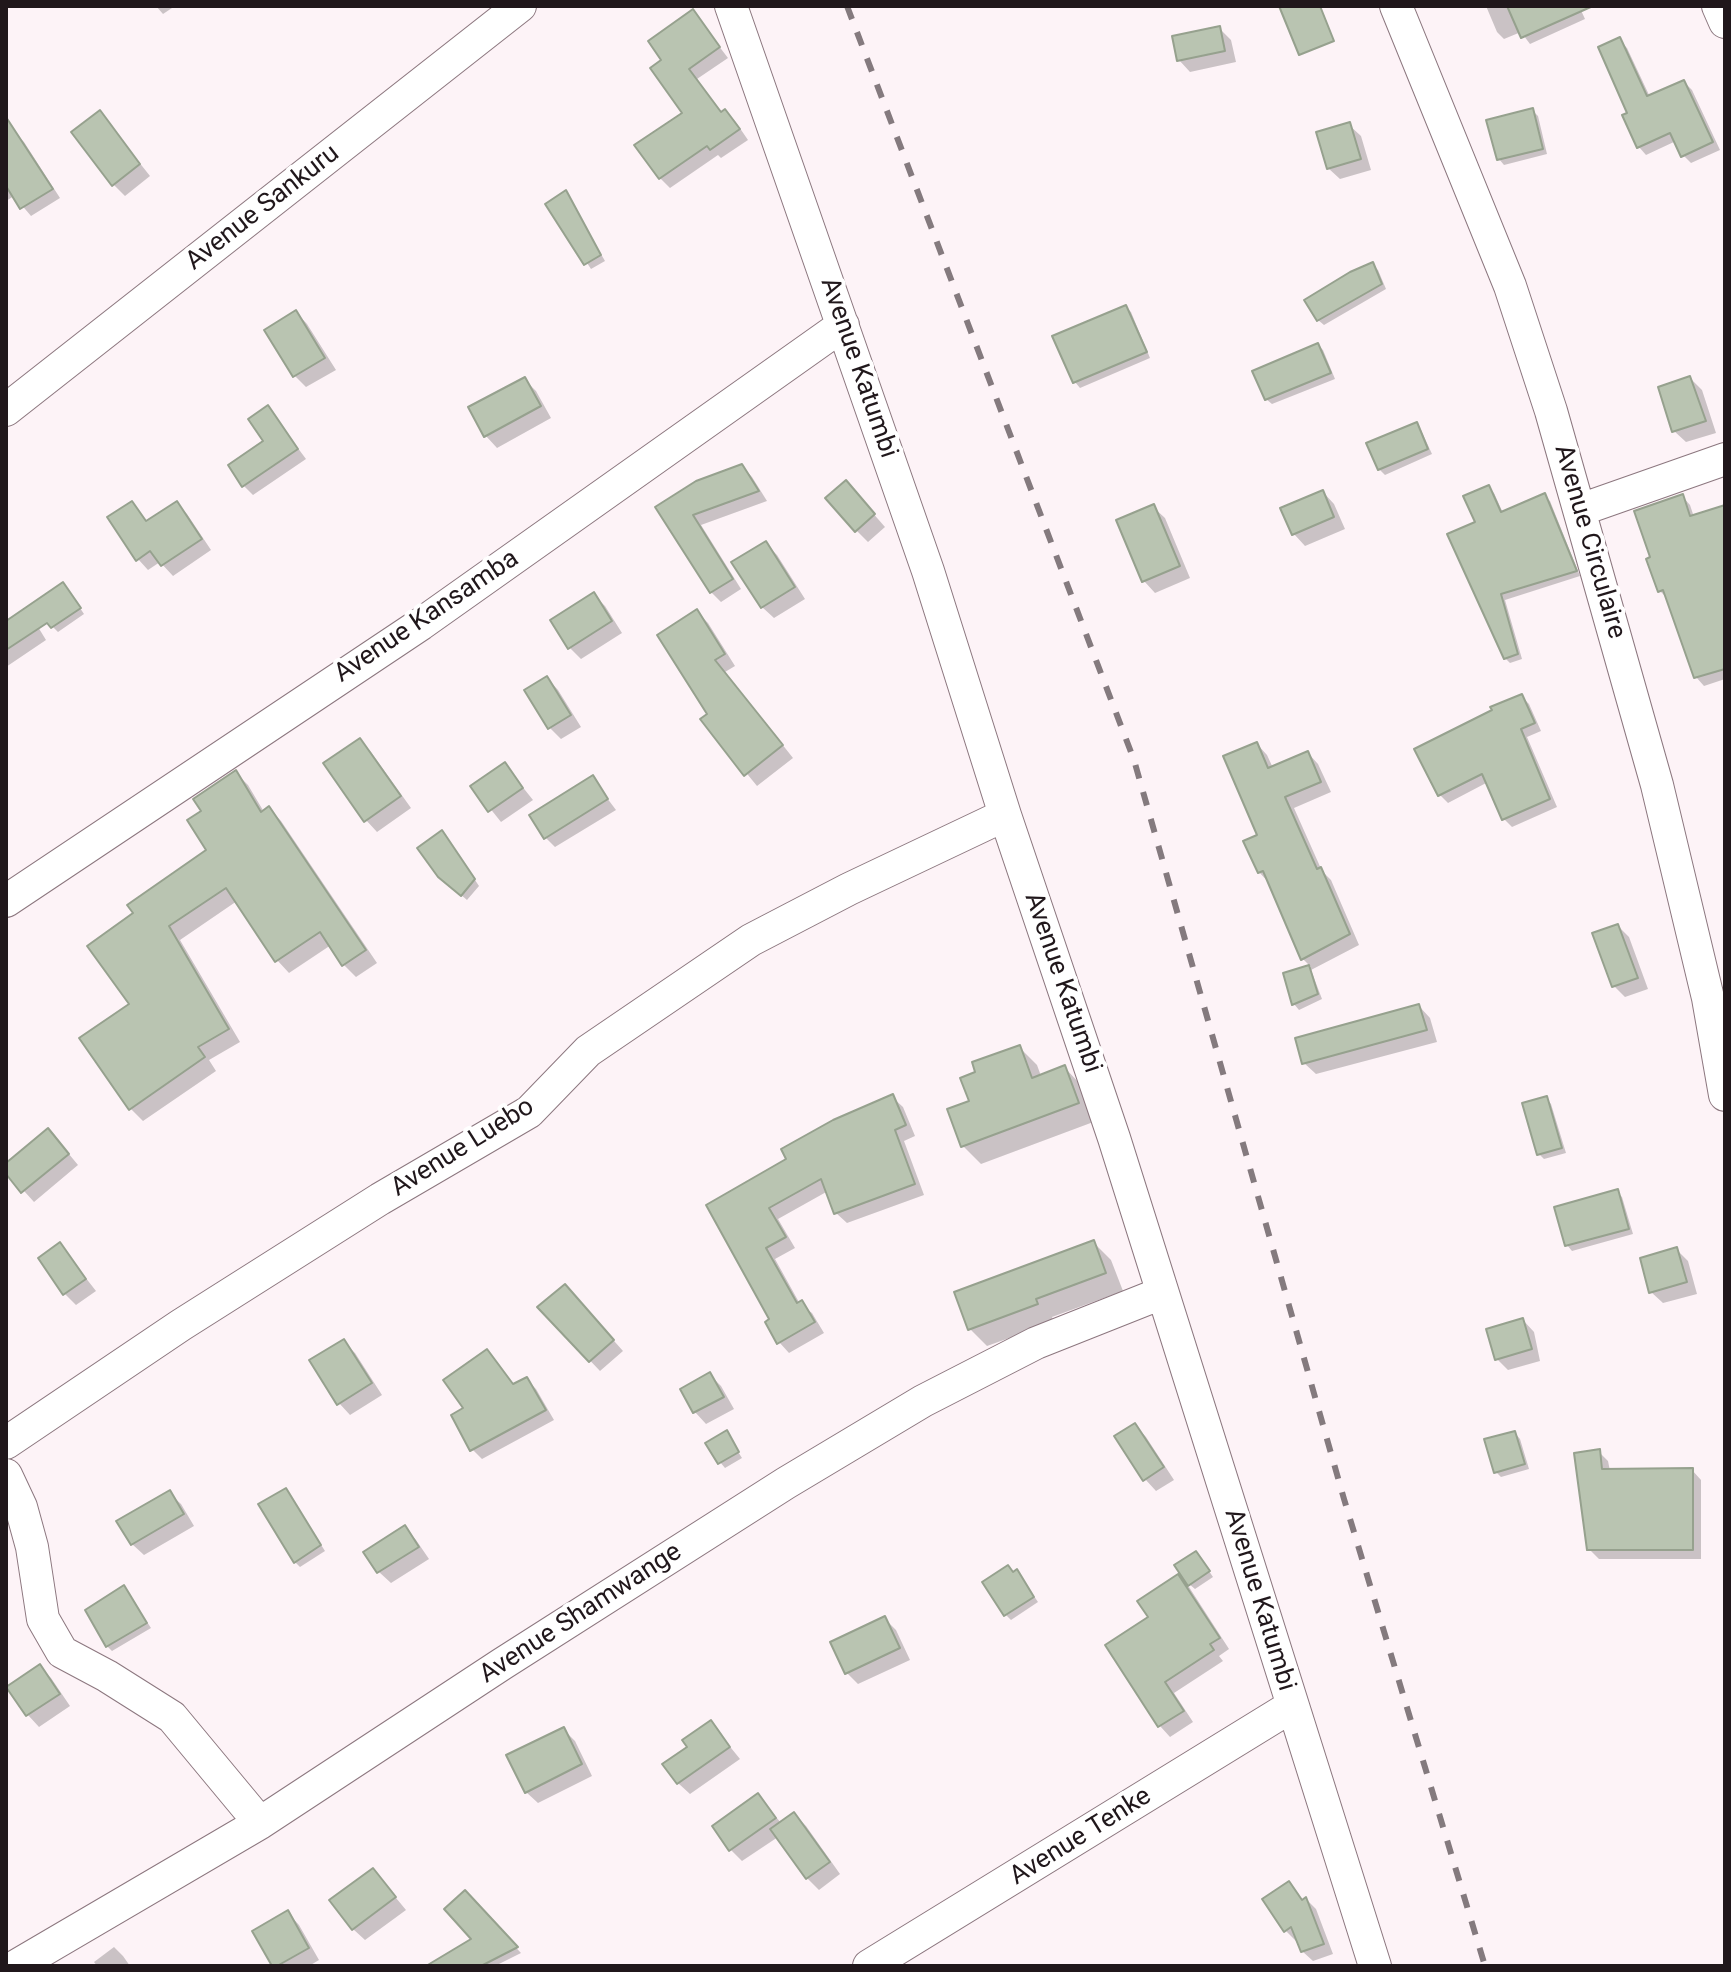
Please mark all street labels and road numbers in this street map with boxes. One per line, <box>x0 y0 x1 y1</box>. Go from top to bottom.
street label: Avenue Sankuru <box>180 138 346 278</box>
street label: Avenue Katumbi <box>813 274 903 462</box>
street label: Avenue Circulaire <box>1546 441 1632 643</box>
street label: Avenue Kansamba <box>329 544 525 690</box>
street label: Avenue Katumbi <box>1017 889 1107 1077</box>
street label: Avenue Luebo <box>386 1092 540 1204</box>
street label: Avenue Katumbi <box>1217 1505 1301 1695</box>
street label: Avenue Shamwange <box>474 1537 688 1691</box>
street label: Avenue Tenke <box>1005 1781 1157 1893</box>

